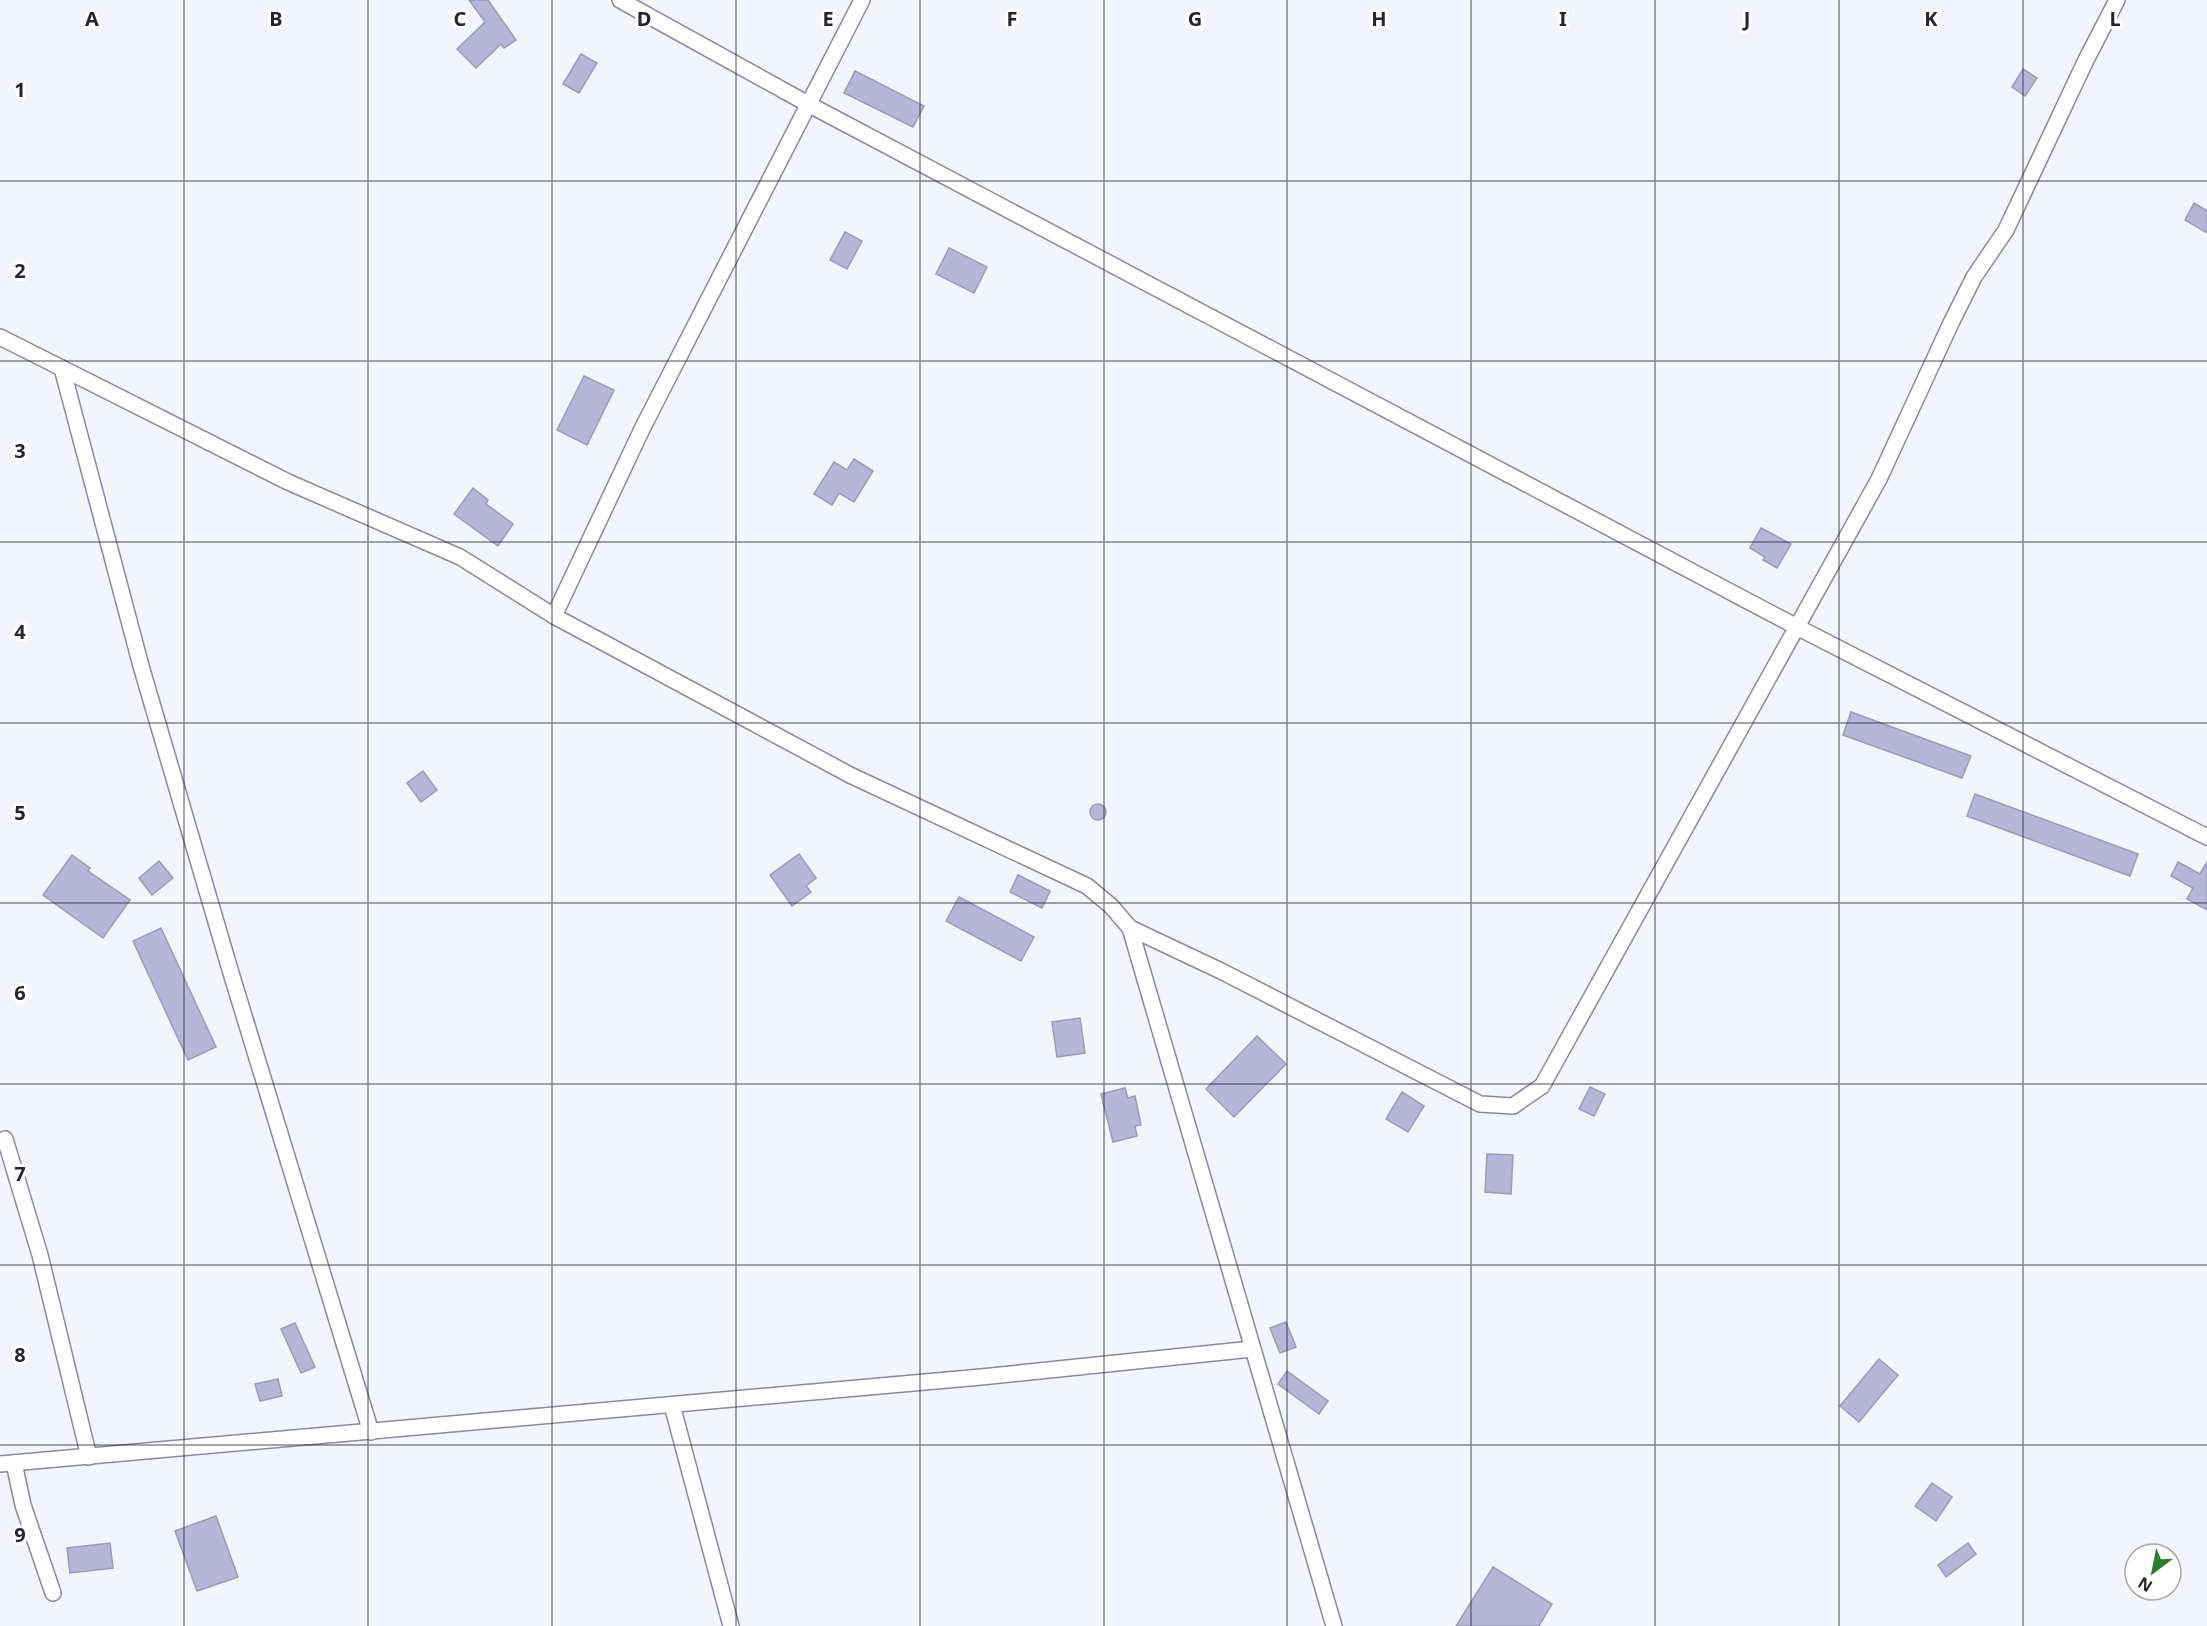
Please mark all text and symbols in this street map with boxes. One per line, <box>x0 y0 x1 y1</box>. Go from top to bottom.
text: A <box>85 5 99 32</box>
text: B <box>269 5 283 32</box>
text: C <box>454 5 467 32</box>
text: D <box>637 5 651 32</box>
text: E <box>822 5 834 32</box>
text: F <box>1007 5 1017 32</box>
text: G <box>1188 5 1202 32</box>
text: H <box>1371 5 1387 32</box>
text: I <box>1559 5 1567 32</box>
text: J <box>1742 5 1750 32</box>
text: K <box>1924 5 1938 32</box>
text: L <box>2109 5 2121 32</box>
text: 1 <box>14 76 26 103</box>
text: 2 <box>14 257 26 284</box>
text: 3 <box>14 437 26 464</box>
text: 4 <box>14 618 26 645</box>
text: 5 <box>14 799 26 826</box>
text: 6 <box>14 979 26 1006</box>
text: 7 <box>14 1160 26 1187</box>
text: 8 <box>14 1341 26 1368</box>
text: 9 <box>14 1521 26 1548</box>
north arrow <box>2123 1542 2183 1602</box>
text: N <box>2134 1572 2156 1597</box>

